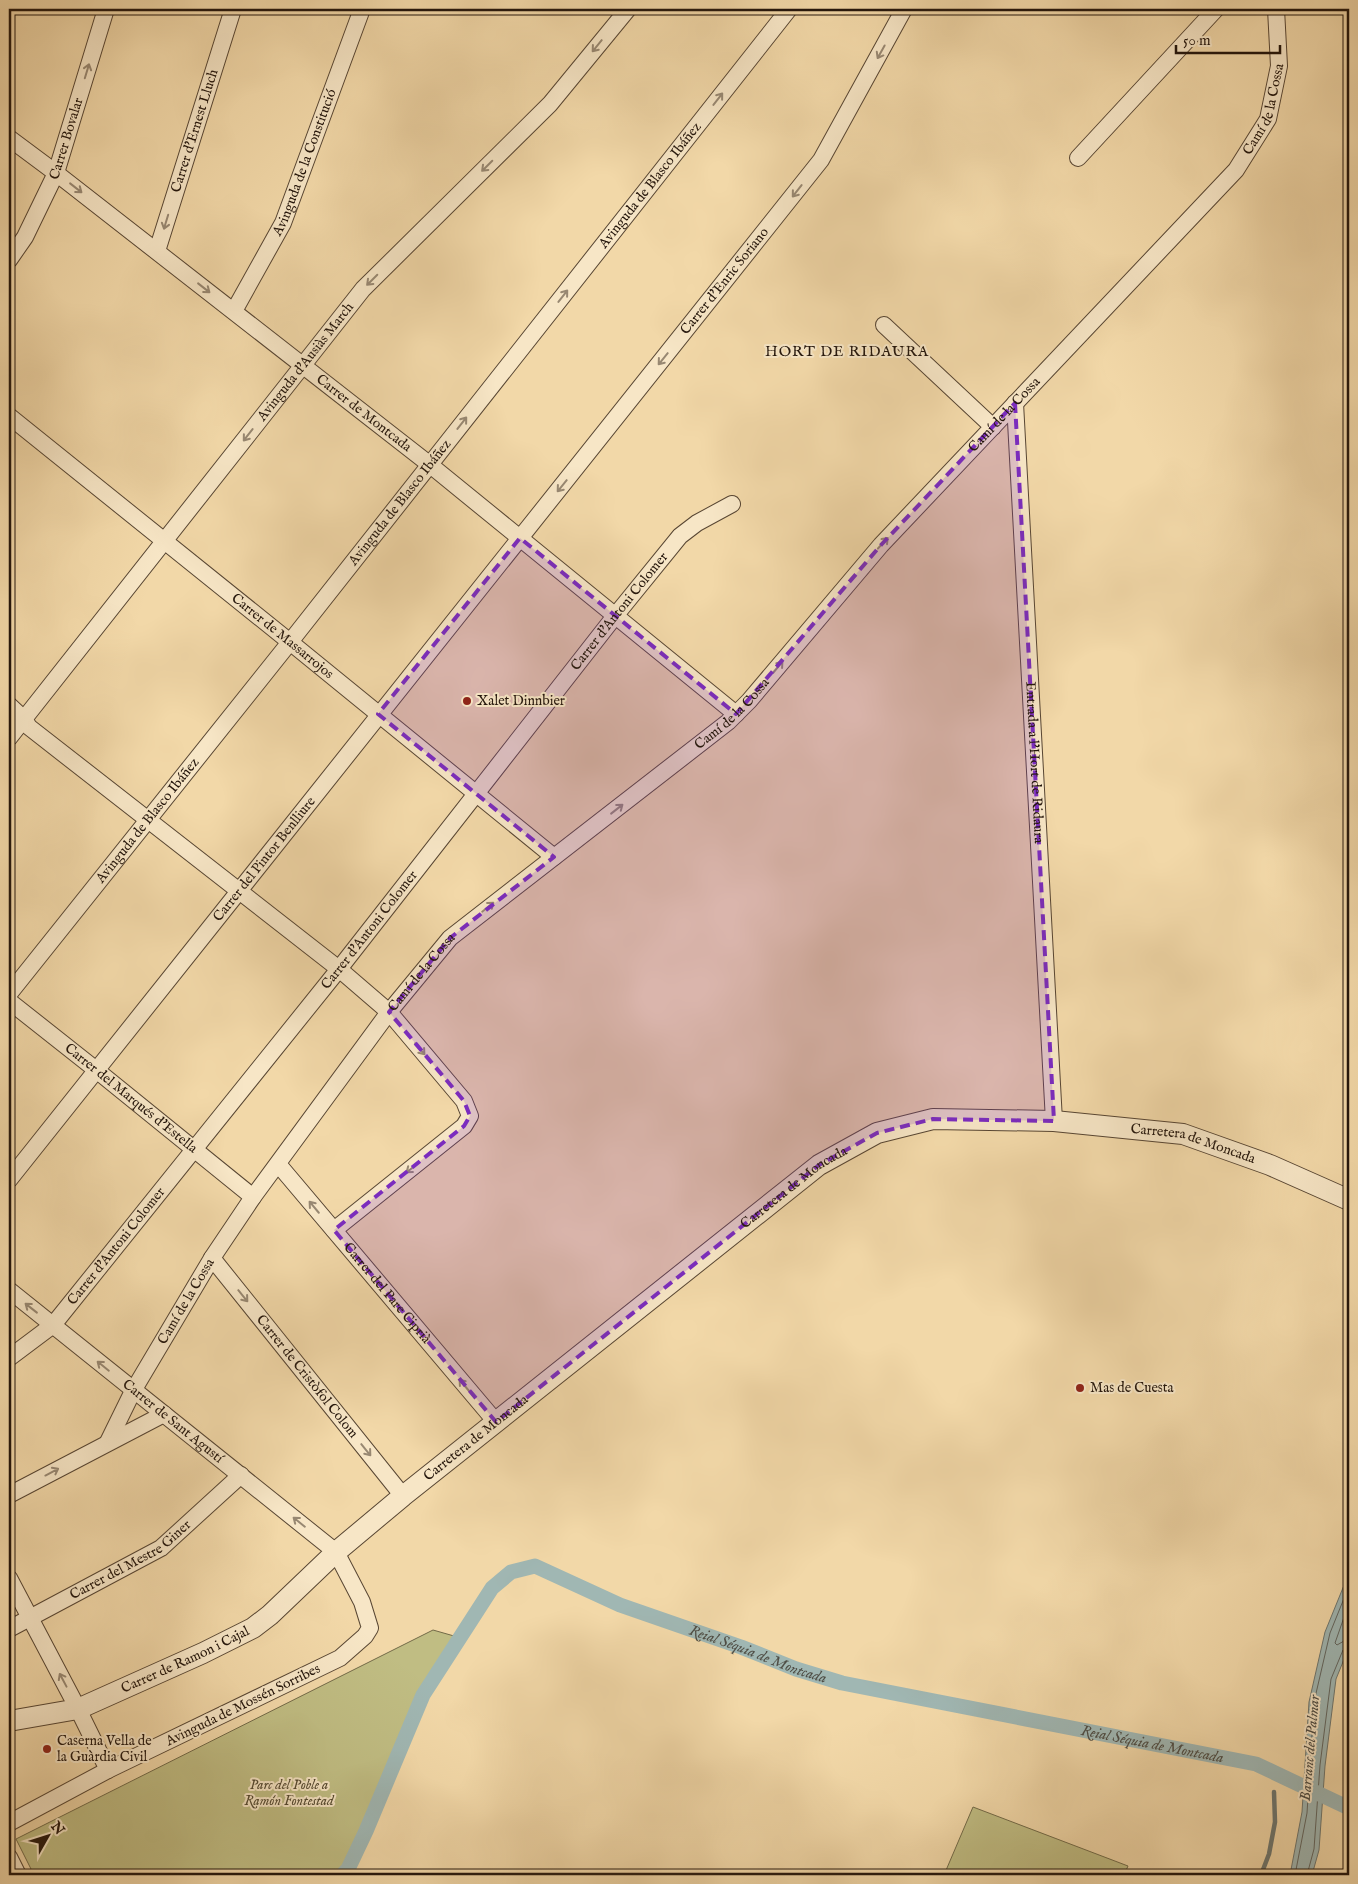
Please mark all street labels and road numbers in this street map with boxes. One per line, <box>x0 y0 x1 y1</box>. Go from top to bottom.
street label: Camí de la Cossa <box>1239 61 1288 158</box>
street label: Carrer d'Ernest Lluch <box>167 66 223 195</box>
street label: Avinguda de la Constitució <box>268 86 341 240</box>
street label: Carrer Bovalar <box>45 95 87 183</box>
street label: Avinguda de Blasco Ibáñez <box>594 118 706 253</box>
street label: Carrer d'Enric Soriano <box>676 223 773 338</box>
street label: Avinguda d'Ausiàs March <box>253 298 358 426</box>
street label: Carrer de Montcada <box>312 370 416 457</box>
street label: Camí de la Cossa <box>964 373 1045 456</box>
street label: Avinguda de Blasco Ibáñez <box>344 435 456 570</box>
street label: Carrer d'Antoni Colomer <box>567 549 672 674</box>
street label: Carrer de Massarrojos <box>228 589 337 683</box>
street label: Camí de la Cossa <box>691 674 774 754</box>
street label: Entrada a l'Hort de Ridaura <box>1021 681 1048 845</box>
street label: Avinguda de Blasco Ibáñez <box>91 754 203 888</box>
street label: Carrer del Pintor Benlliure <box>209 793 320 925</box>
street label: Carrer d'Antoni Colomer <box>317 867 422 993</box>
street label: Camí de la Cossa <box>384 928 459 1016</box>
street label: Carrer del Marqués d'Estella <box>61 1039 202 1158</box>
street label: Carretera de Moncada <box>1130 1120 1259 1168</box>
street label: Carretera de Moncada <box>737 1142 851 1233</box>
street label: Carrer d'Antoni Colomer <box>63 1184 169 1309</box>
street label: Carrer del Pare Ciprià <box>339 1239 435 1348</box>
street label: Camí de la Cossa <box>154 1254 219 1348</box>
street label: Carrer de Cristòfol Colom <box>252 1311 362 1442</box>
street label: Carrer de Sant Agustí <box>119 1375 228 1468</box>
street label: Carretera de Moncada <box>420 1390 533 1485</box>
street label: Carrer del Mestre Giner <box>67 1516 195 1604</box>
street label: Carrer de Ramon i Cajal <box>118 1622 253 1698</box>
street label: Avinguda de Mossén Sorribes <box>162 1660 323 1751</box>

